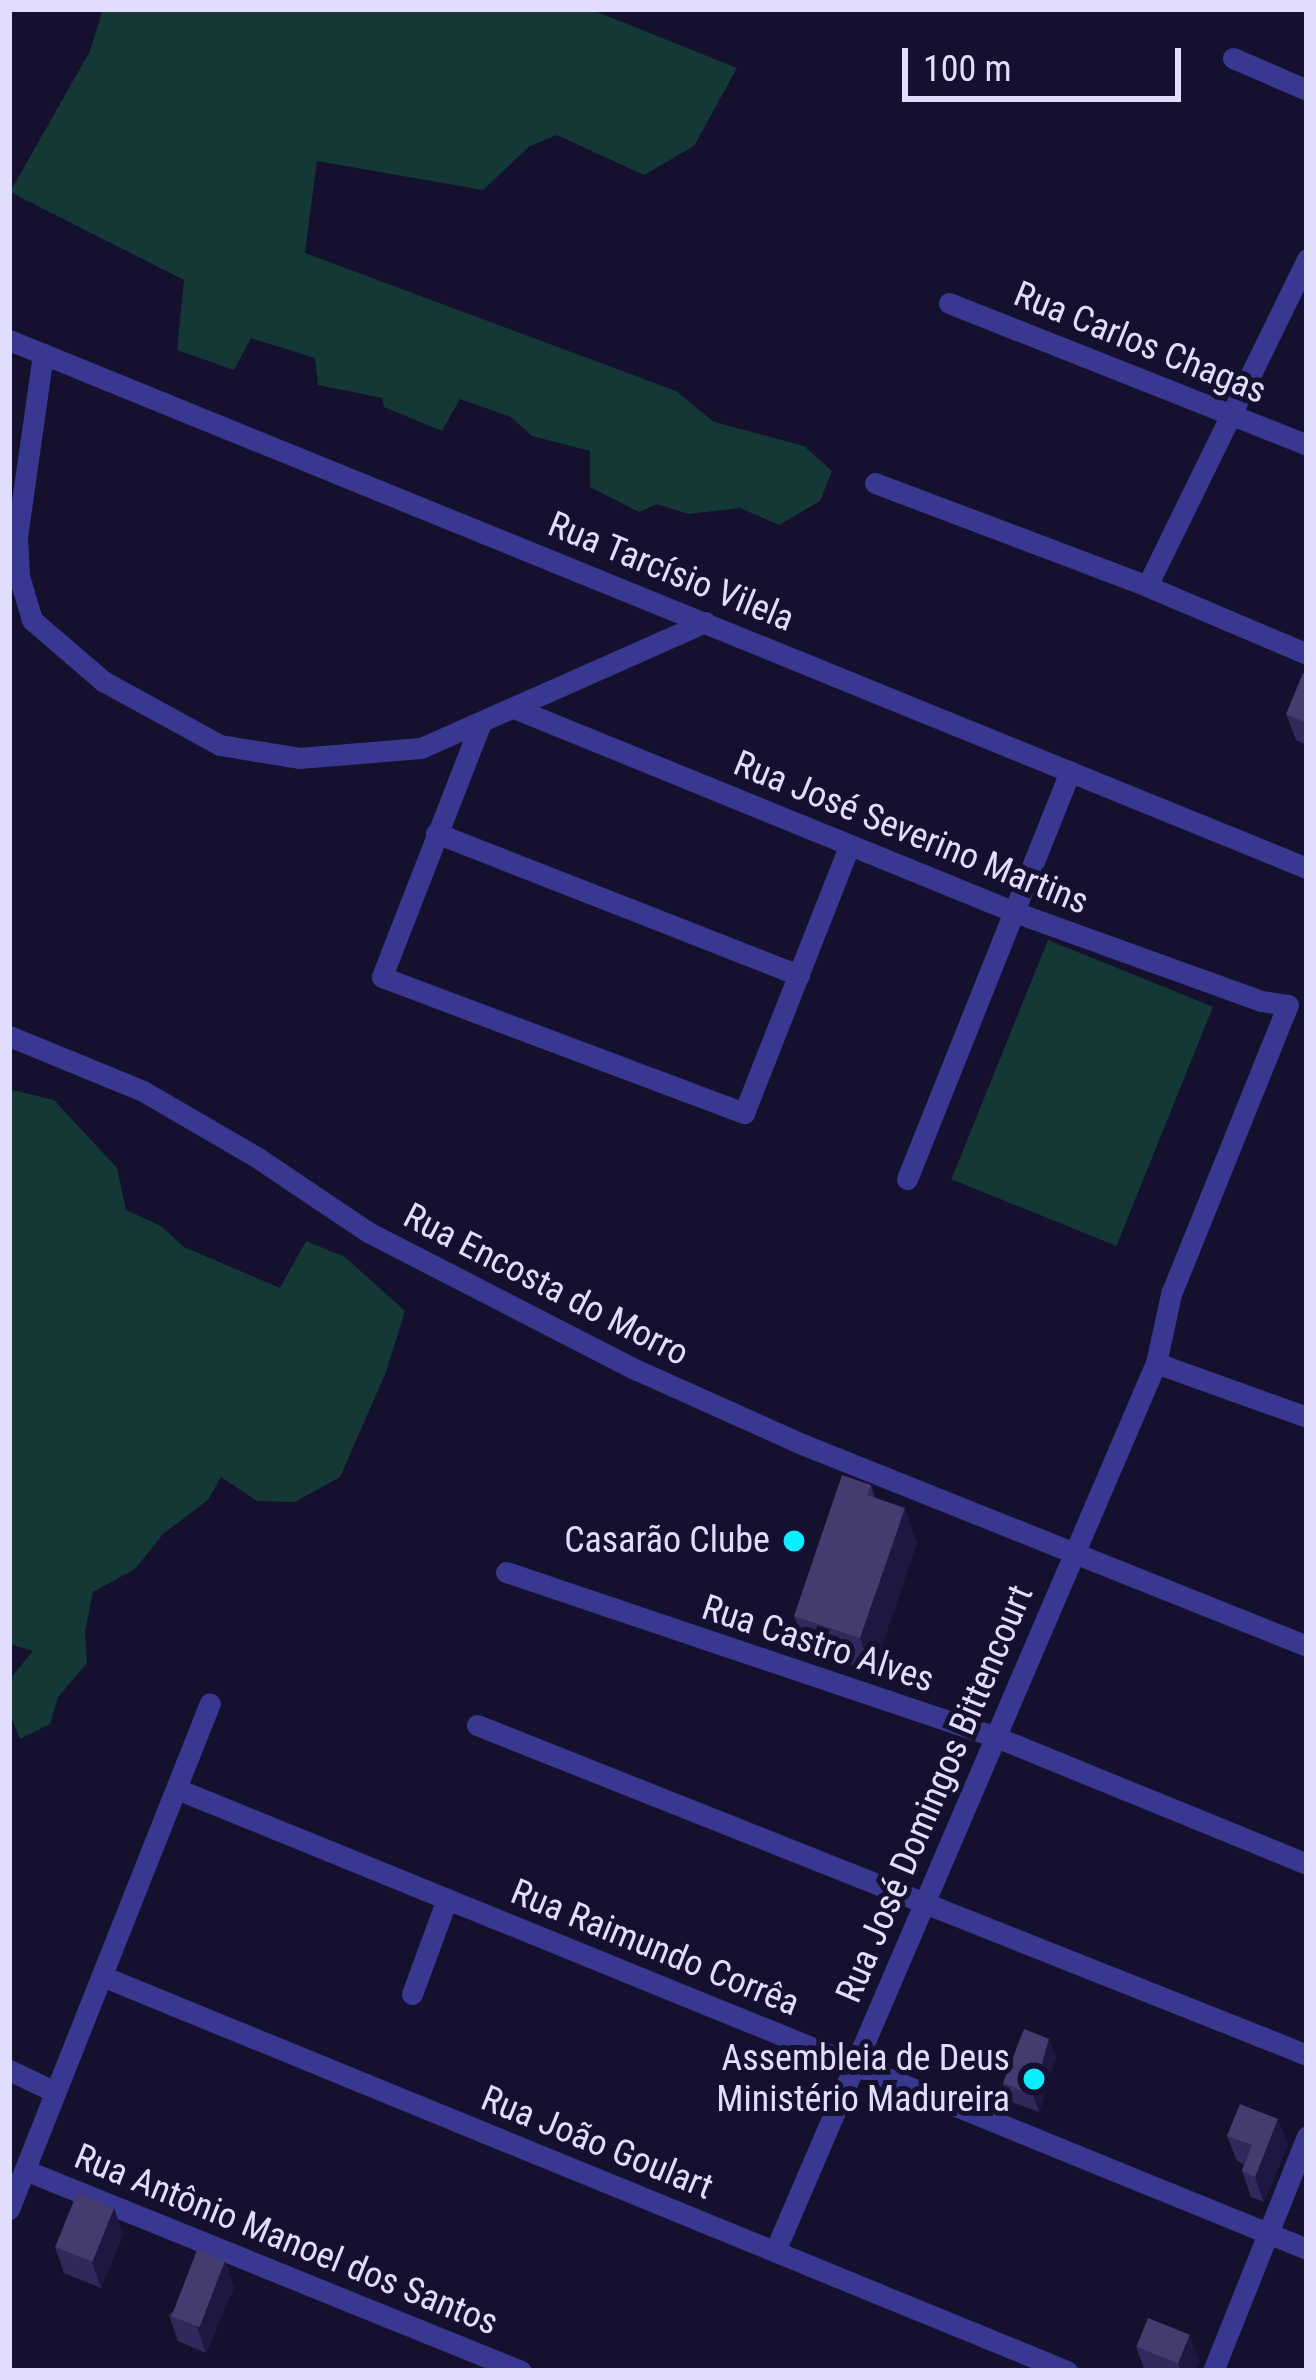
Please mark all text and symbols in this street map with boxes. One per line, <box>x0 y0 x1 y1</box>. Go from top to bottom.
scale bar <box>908 24 1187 98</box>
text: 100 m <box>923 48 1012 90</box>
street label: Rua Carlos Chagas <box>1008 273 1272 413</box>
street label: Rua Tarcísio Vilela <box>542 503 800 641</box>
street label: Rua José Severino Martins <box>727 742 1095 924</box>
street label: Rua Encosta do Morro <box>396 1195 696 1375</box>
place label: Casarão Clube <box>564 1519 770 1563</box>
marker: Casarão Clube <box>781 1528 807 1554</box>
street label: Rua José Domingos Bittencourt <box>827 1579 1043 2009</box>
street label: Rua Castro Alves <box>697 1586 939 1702</box>
street label: Rua Raimundo Corrêa <box>505 1870 805 2026</box>
place label: Assembleia de Deus Ministério Madureira <box>716 2036 1010 2121</box>
marker: Assembleia de Deus Ministério Madureira <box>1021 2066 1047 2092</box>
street label: Rua João Goulart <box>475 2077 719 2209</box>
street label: Rua Antônio Manoel dos Santos <box>68 2135 504 2345</box>

